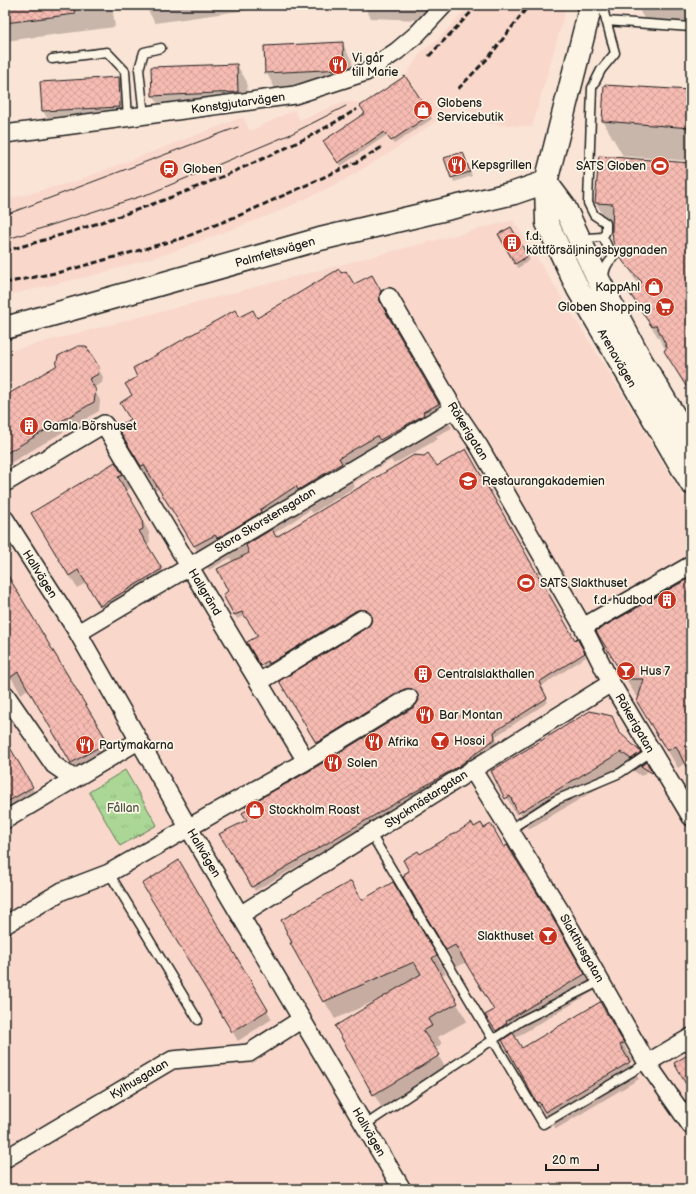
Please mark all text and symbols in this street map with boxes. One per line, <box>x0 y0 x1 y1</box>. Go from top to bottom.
place label: Vi går till Marie <box>352 51 399 80</box>
restaurant icon: Vi går till Marie <box>327 54 349 76</box>
street label: Konstgjutarvägen <box>190 89 286 118</box>
place label: Globens Servicebutik <box>437 96 504 125</box>
shop icon: Globens Servicebutik <box>412 99 434 121</box>
restaurant icon: Kepsgrillen <box>446 154 468 176</box>
sports icon: SATS Globen <box>649 155 671 177</box>
station icon: Globen <box>158 158 180 180</box>
place label: Kepsgrillen <box>471 158 532 173</box>
place label: SATS Globen <box>576 159 646 174</box>
place label: Globen <box>183 162 222 177</box>
place label: f.d. köttförsäljningsbyggnaden <box>526 229 668 258</box>
building icon: f.d. köttförsäljningsbyggnaden <box>501 232 523 254</box>
street label: Palmfeltsvägen <box>233 234 317 271</box>
shop icon: KappAhl <box>643 276 665 298</box>
place label: KappAhl <box>595 280 640 295</box>
supermarket icon: Globen Shopping <box>654 296 676 318</box>
place label: Globen Shopping <box>558 300 651 315</box>
street label: Arenavägen <box>594 326 640 390</box>
street label: Rökerigatan <box>444 399 492 463</box>
building icon: Gamla Börshuset <box>18 415 40 437</box>
place label: Gamla Börshuset <box>43 419 137 434</box>
school or university icon: Restaurangakademien <box>457 470 479 492</box>
place label: Restaurangakademien <box>482 474 605 489</box>
street label: Stora Skorstensgatan <box>212 484 319 556</box>
street label: Hallvägen <box>19 547 60 601</box>
street label: Hallgränd <box>185 566 225 619</box>
sports icon: SATS Slakthuset <box>515 572 537 594</box>
place label: SATS Slakthuset <box>540 576 628 591</box>
building icon: f.d. hudbod <box>656 589 678 611</box>
place label: f.d. hudbod <box>594 593 653 608</box>
bar icon: Hus 7 <box>615 660 637 682</box>
building icon: Centralslakthallen <box>412 663 434 685</box>
place label: Hus 7 <box>640 664 670 679</box>
place label: Centralslakthallen <box>437 667 535 682</box>
street label: Rökerigatan <box>612 691 658 756</box>
restaurant icon: Bar Montan <box>414 704 436 726</box>
place label: Bar Montan <box>439 708 503 723</box>
bar icon: Hosoi <box>429 730 451 752</box>
restaurant icon: Afrika <box>363 731 385 753</box>
restaurant icon: Partymakarna <box>74 734 96 756</box>
place label: Hosoi <box>454 734 485 749</box>
place label: Afrika <box>388 735 419 750</box>
place label: Partymakarna <box>99 738 174 753</box>
restaurant icon: Solen <box>322 752 344 774</box>
place label: Solen <box>347 756 378 771</box>
street label: Styckmästargatan <box>382 767 471 832</box>
shop icon: Stockholm Roast <box>244 799 266 821</box>
park label: Fållan <box>107 801 139 816</box>
place label: Stockholm Roast <box>269 803 360 818</box>
street label: Hallvägen <box>183 826 224 881</box>
street label: Slakthusgatan <box>556 911 607 985</box>
bar icon: Slakthuset <box>537 925 559 947</box>
place label: Slakthuset <box>477 929 534 944</box>
street label: Kylhusgatan <box>107 1056 171 1103</box>
street label: Hallvägen <box>349 1105 389 1160</box>
scale bar <box>546 1146 598 1172</box>
text: 20 m <box>552 1153 579 1168</box>

